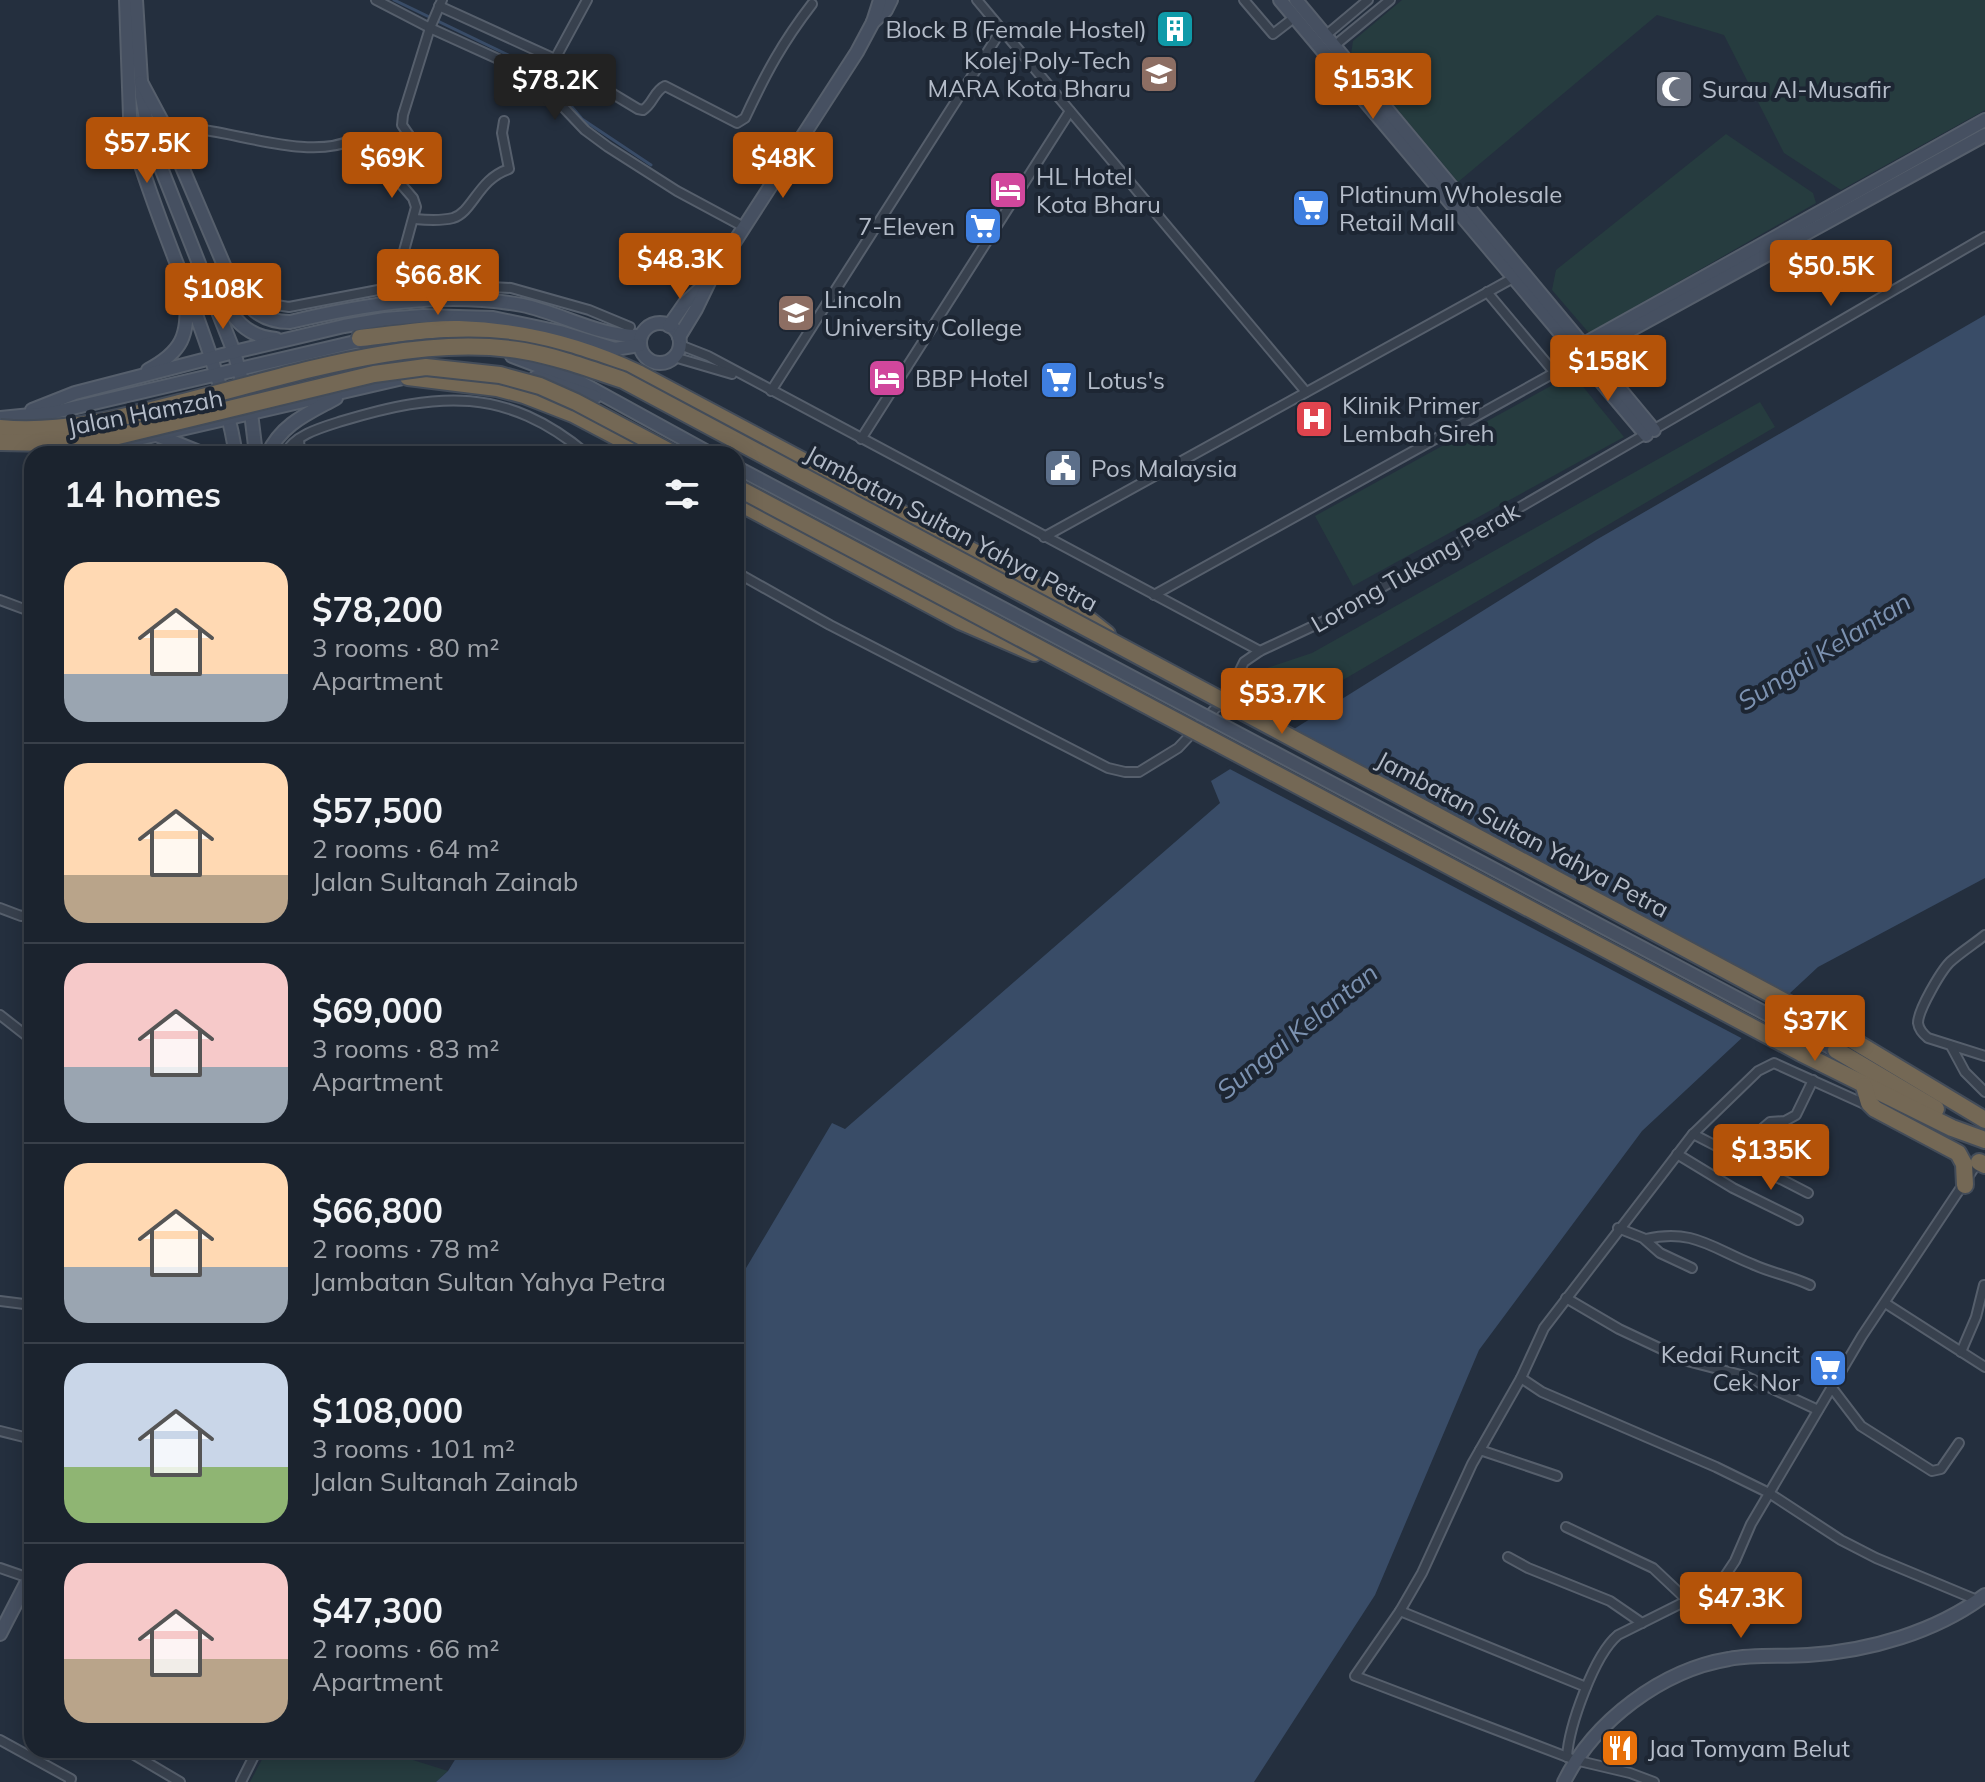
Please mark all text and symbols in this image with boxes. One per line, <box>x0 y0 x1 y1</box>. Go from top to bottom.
building icon: Block B (Female Hostel) <box>1154 8 1196 50</box>
place label: Block B (Female Hostel) <box>885 14 1147 44</box>
place label: Kolej Poly-Tech MARA Kota Bharu <box>928 45 1131 103</box>
school or university icon: Kolej Poly-Tech MARA Kota Bharu <box>1138 53 1180 95</box>
pin: $153K <box>1317 53 1429 121</box>
pin: $78.2K <box>490 54 620 122</box>
text: $153K <box>1333 62 1413 95</box>
text: $78.2K <box>512 63 598 96</box>
mosque icon: Surau Al-Musafir <box>1653 68 1695 110</box>
place label: Surau Al-Musafir <box>1702 74 1891 104</box>
pin: $57.5K <box>82 117 212 185</box>
text: $57.5K <box>104 126 190 159</box>
pin: $69K <box>345 132 439 200</box>
pin: $48K <box>736 132 830 200</box>
text: $69K <box>360 141 424 174</box>
text: $48K <box>751 141 815 174</box>
place label: HL Hotel Kota Bharu <box>1036 161 1161 219</box>
hotel icon: HL Hotel Kota Bharu <box>987 169 1029 211</box>
place label: Platinum Wholesale Retail Mall <box>1339 179 1562 237</box>
supermarket icon: Platinum Wholesale Retail Mall <box>1290 187 1332 229</box>
supermarket icon: 7-Eleven <box>962 205 1004 247</box>
place label: 7-Eleven <box>858 211 955 241</box>
pin: $48.3K <box>615 233 745 301</box>
pin: $50.5K <box>1766 240 1896 308</box>
text: $48.3K <box>637 242 723 275</box>
pin: $66.8K <box>373 249 503 317</box>
text: $50.5K <box>1788 249 1874 282</box>
text: $66.8K <box>395 258 481 291</box>
pin: $108K <box>167 263 279 331</box>
text: $108K <box>183 272 263 305</box>
place label: Lincoln University College <box>824 284 1022 342</box>
school or university icon: Lincoln University College <box>775 292 817 334</box>
pin: $158K <box>1552 335 1664 403</box>
text: $158K <box>1568 344 1648 377</box>
hotel icon: BBP Hotel <box>866 357 908 399</box>
supermarket icon: Lotus's <box>1038 359 1080 401</box>
place label: BBP Hotel <box>915 363 1029 393</box>
place label: Lotus's <box>1087 365 1165 395</box>
street label: Jalan Hamzah <box>65 382 225 442</box>
place label: Klinik Primer Lembah Sireh <box>1342 390 1495 448</box>
hospital icon: Klinik Primer Lembah Sireh <box>1293 398 1335 440</box>
street label: Jambatan Sultan Yahya Petra <box>801 438 1103 618</box>
public building icon: Pos Malaysia <box>1042 447 1084 489</box>
place label: Pos Malaysia <box>1091 453 1237 483</box>
icon: filters <box>660 472 704 516</box>
text: 14 homes <box>64 473 221 516</box>
street label: Lorong Tukang Perak <box>1306 495 1525 639</box>
water label: Sungai Kelantan <box>1731 585 1917 717</box>
text: $78,200 <box>312 588 443 631</box>
icon: home <box>128 594 224 690</box>
text: 3 rooms · 80 m² <box>312 631 499 664</box>
text: Apartment <box>312 664 443 697</box>
pin: $53.7K <box>1217 668 1347 736</box>
text: $53.7K <box>1239 677 1325 710</box>
street label: Jambatan Sultan Yahya Petra <box>1372 744 1674 924</box>
text: $57,500 <box>312 789 443 832</box>
icon: home <box>128 795 224 891</box>
text: 2 rooms · 64 m² <box>312 832 499 865</box>
text: Jalan Sultanah Zainab <box>312 865 578 898</box>
water label: Sungai Kelantan <box>1210 956 1384 1106</box>
text: $69,000 <box>312 989 443 1032</box>
icon: home <box>128 995 224 1091</box>
pin: $37K <box>1768 995 1862 1063</box>
text: $37K <box>1783 1004 1847 1037</box>
text: 3 rooms · 83 m² <box>312 1032 499 1065</box>
text: Apartment <box>312 1065 443 1098</box>
pin: $135K <box>1715 1124 1827 1192</box>
text: $135K <box>1731 1133 1811 1166</box>
text: $66,800 <box>312 1189 443 1232</box>
icon: home <box>128 1195 224 1291</box>
text: 2 rooms · 78 m² <box>312 1232 499 1265</box>
text: Jambatan Sultan Yahya Petra <box>312 1265 666 1298</box>
place label: Kedai Runcit Cek Nor <box>1661 1339 1800 1397</box>
supermarket icon: Kedai Runcit Cek Nor <box>1807 1347 1849 1389</box>
text: $108,000 <box>312 1389 463 1432</box>
icon: home <box>128 1395 224 1491</box>
text: 3 rooms · 101 m² <box>312 1432 515 1465</box>
text: Jalan Sultanah Zainab <box>312 1465 578 1498</box>
pin: $47.3K <box>1676 1572 1806 1640</box>
text: $47.3K <box>1698 1581 1784 1614</box>
text: $47,300 <box>312 1589 443 1632</box>
icon: home <box>128 1595 224 1691</box>
text: 2 rooms · 66 m² <box>312 1632 499 1665</box>
text: Apartment <box>312 1665 443 1698</box>
restaurant icon: Jaa Tomyam Belut <box>1599 1727 1641 1769</box>
place label: Jaa Tomyam Belut <box>1648 1733 1850 1763</box>

